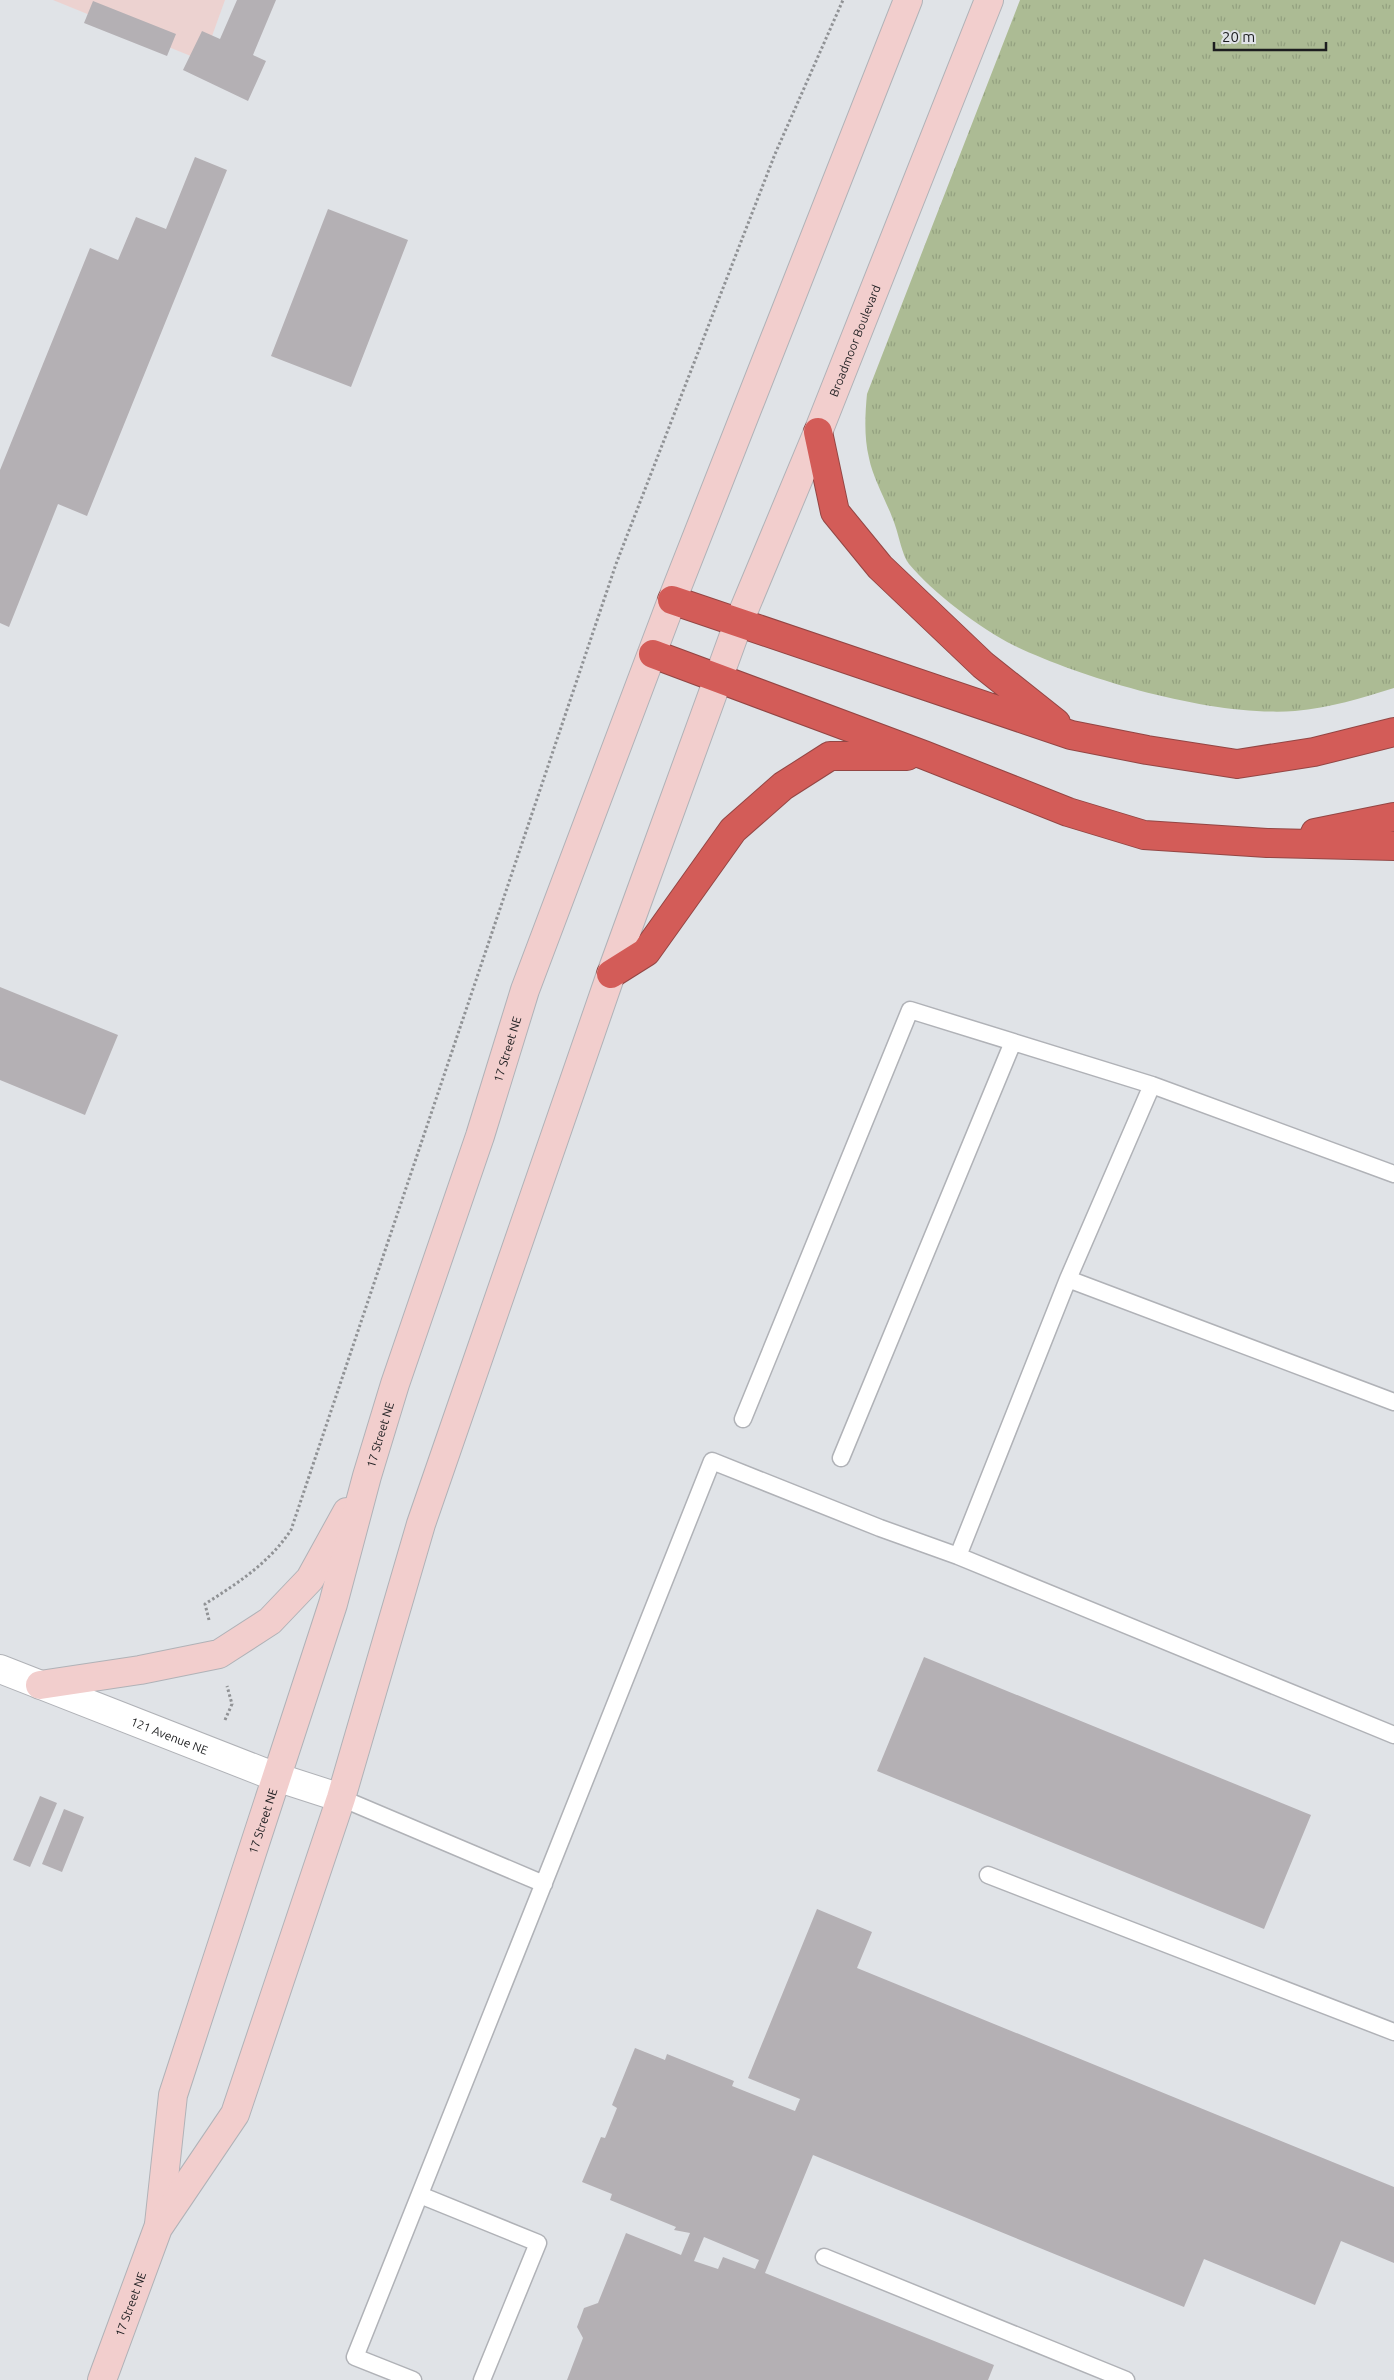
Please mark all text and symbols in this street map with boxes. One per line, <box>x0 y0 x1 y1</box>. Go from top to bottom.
scale bar <box>1214 20 1326 52</box>
text: 20 m <box>1222 28 1255 45</box>
street label: Broadmoor Boulevard <box>826 283 882 398</box>
street label: 17 Street NE <box>491 1014 523 1083</box>
street label: 17 Street NE <box>364 1400 396 1469</box>
street label: 121 Avenue NE <box>129 1714 210 1756</box>
street label: 17 Street NE <box>246 1786 279 1855</box>
street label: 17 Street NE <box>112 2270 148 2338</box>

